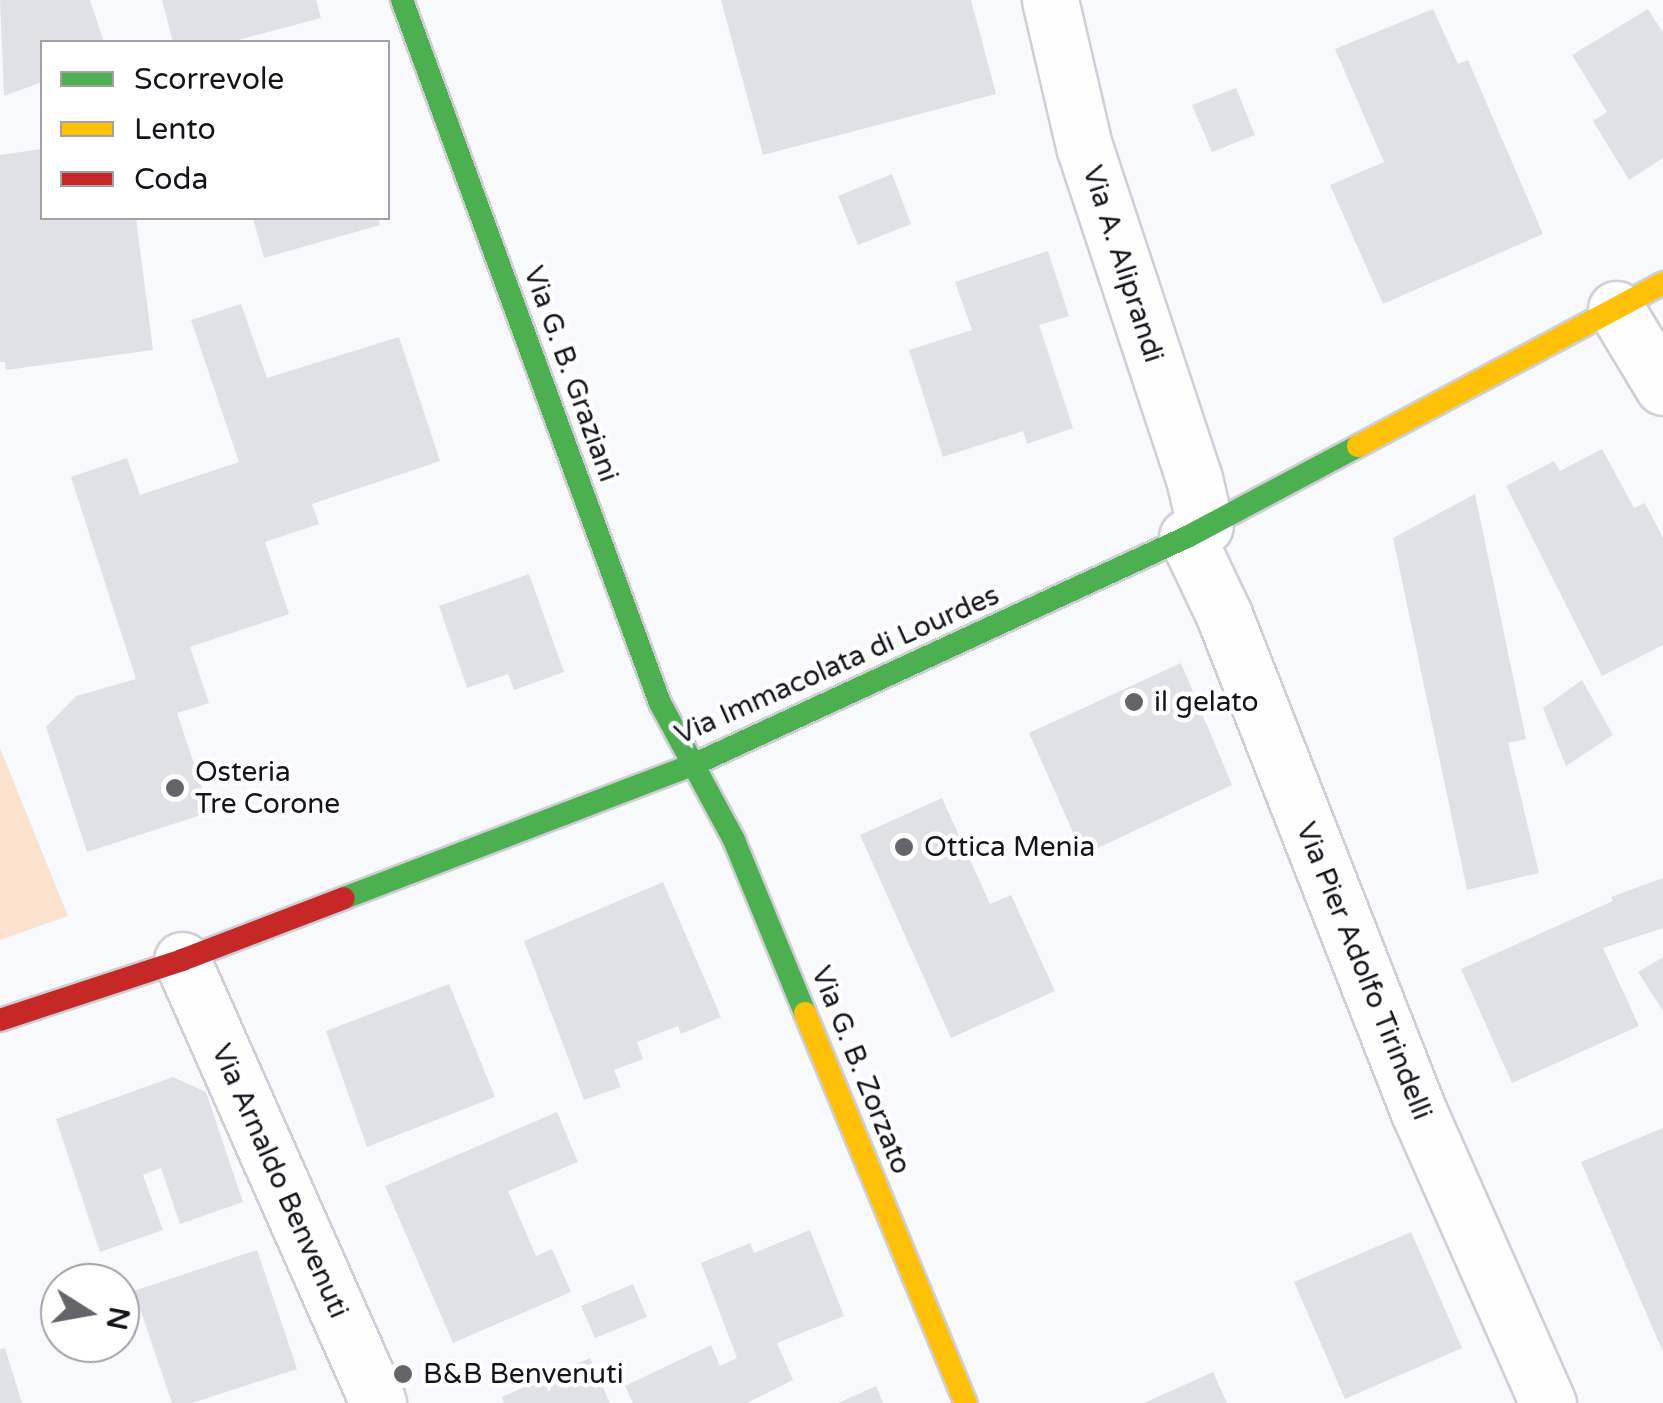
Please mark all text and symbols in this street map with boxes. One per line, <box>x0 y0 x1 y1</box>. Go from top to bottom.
legend <box>40 40 390 220</box>
text: Scorrevole <box>134 61 284 98</box>
text: Lento <box>134 111 216 148</box>
text: Coda <box>134 161 208 198</box>
street label: Via A. Aliprandi <box>1075 161 1171 367</box>
street label: Via G. B. Graziani <box>516 262 626 486</box>
street label: Via Immacolata di Lourdes <box>670 578 1004 752</box>
place label: il gelato <box>1154 685 1259 719</box>
marker: il gelato <box>1123 691 1145 713</box>
place label: Osteria Tre Corone <box>195 755 340 821</box>
marker: Osteria Tre Corone <box>164 777 186 799</box>
street label: Via Pier Adolfo Tirindelli <box>1289 817 1439 1125</box>
place label: Ottica Menia <box>924 830 1095 864</box>
marker: Ottica Menia <box>893 836 915 858</box>
street label: Via G. B. Zorzato <box>804 961 918 1179</box>
street label: Via Arnaldo Benvenuti <box>204 1039 356 1323</box>
north arrow <box>40 1263 140 1363</box>
text: N <box>99 1304 136 1333</box>
place label: B&B Benvenuti <box>423 1357 624 1391</box>
marker: B&B Benvenuti <box>392 1363 414 1385</box>

